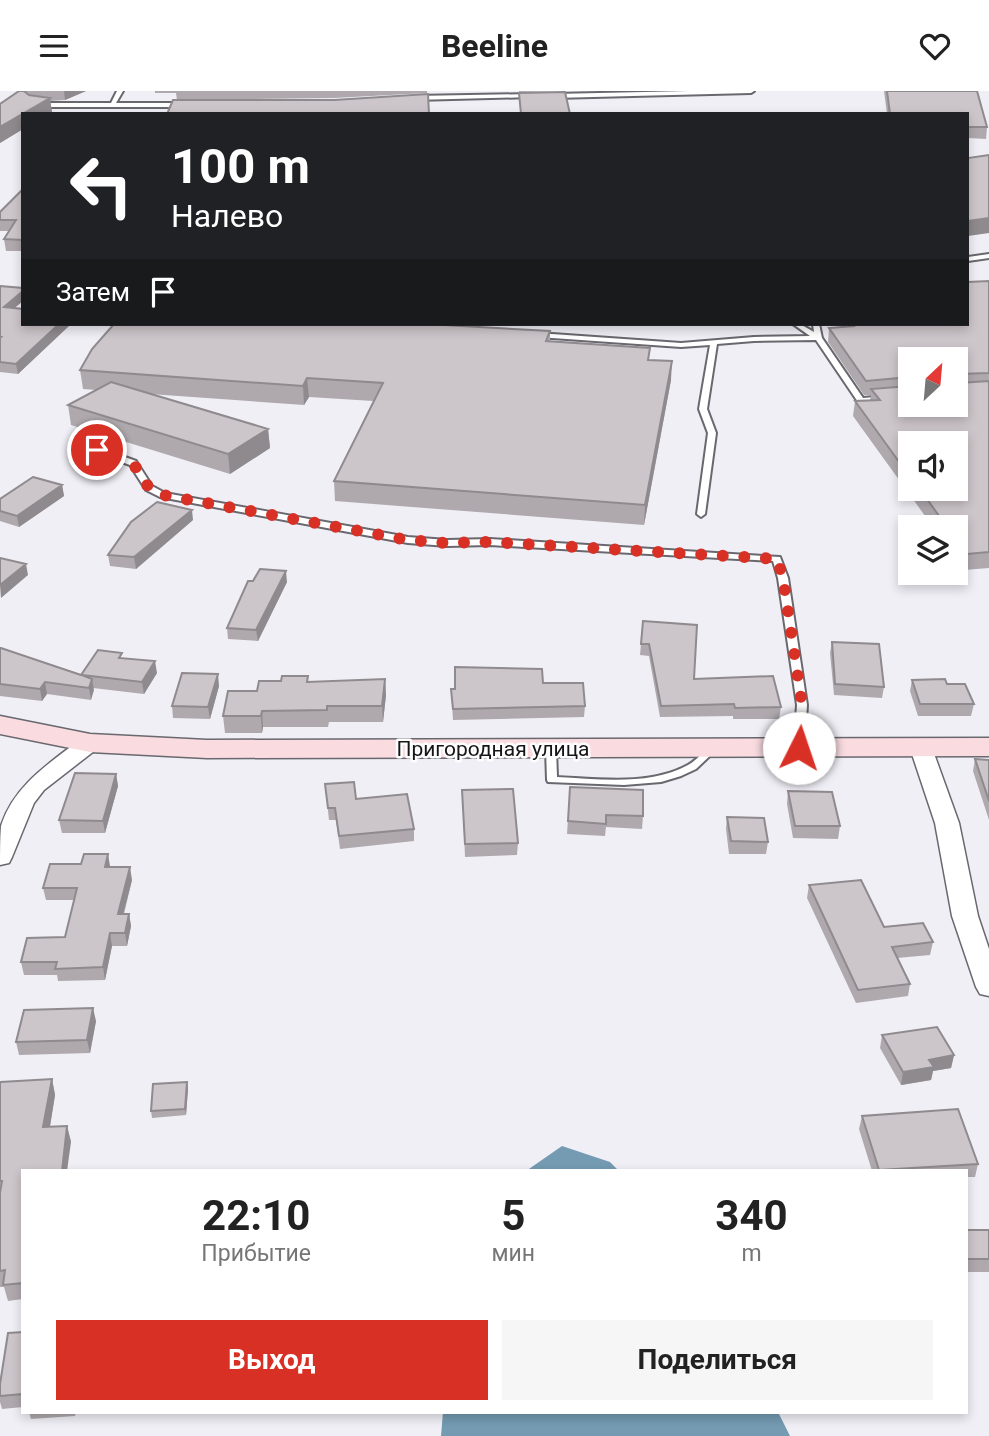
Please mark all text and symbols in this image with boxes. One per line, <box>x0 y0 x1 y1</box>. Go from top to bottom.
icon: menu <box>35 27 73 65</box>
text: Beeline <box>441 27 548 65</box>
icon: heart <box>916 27 954 65</box>
text: 100 m <box>171 138 310 195</box>
icon: left <box>56 140 147 231</box>
text: Налево <box>171 197 283 235</box>
icon: arrive <box>144 273 182 311</box>
text: Затем <box>56 277 130 307</box>
north arrow <box>898 347 968 417</box>
map controls <box>898 347 968 585</box>
pin <box>67 420 127 480</box>
icon: arrive <box>78 431 116 469</box>
button: sound <box>898 431 968 501</box>
button: layers <box>898 515 968 585</box>
position arrow <box>762 711 836 785</box>
street label: Пригородная улица <box>396 737 590 761</box>
text: 22:10 <box>202 1191 310 1240</box>
text: 5 <box>501 1191 525 1240</box>
text: 340 <box>715 1191 788 1240</box>
text: Прибытие <box>201 1240 311 1267</box>
text: мин <box>491 1240 535 1267</box>
text: m <box>741 1240 762 1267</box>
button: Выход <box>56 1320 488 1400</box>
button: Поделиться <box>502 1320 933 1400</box>

